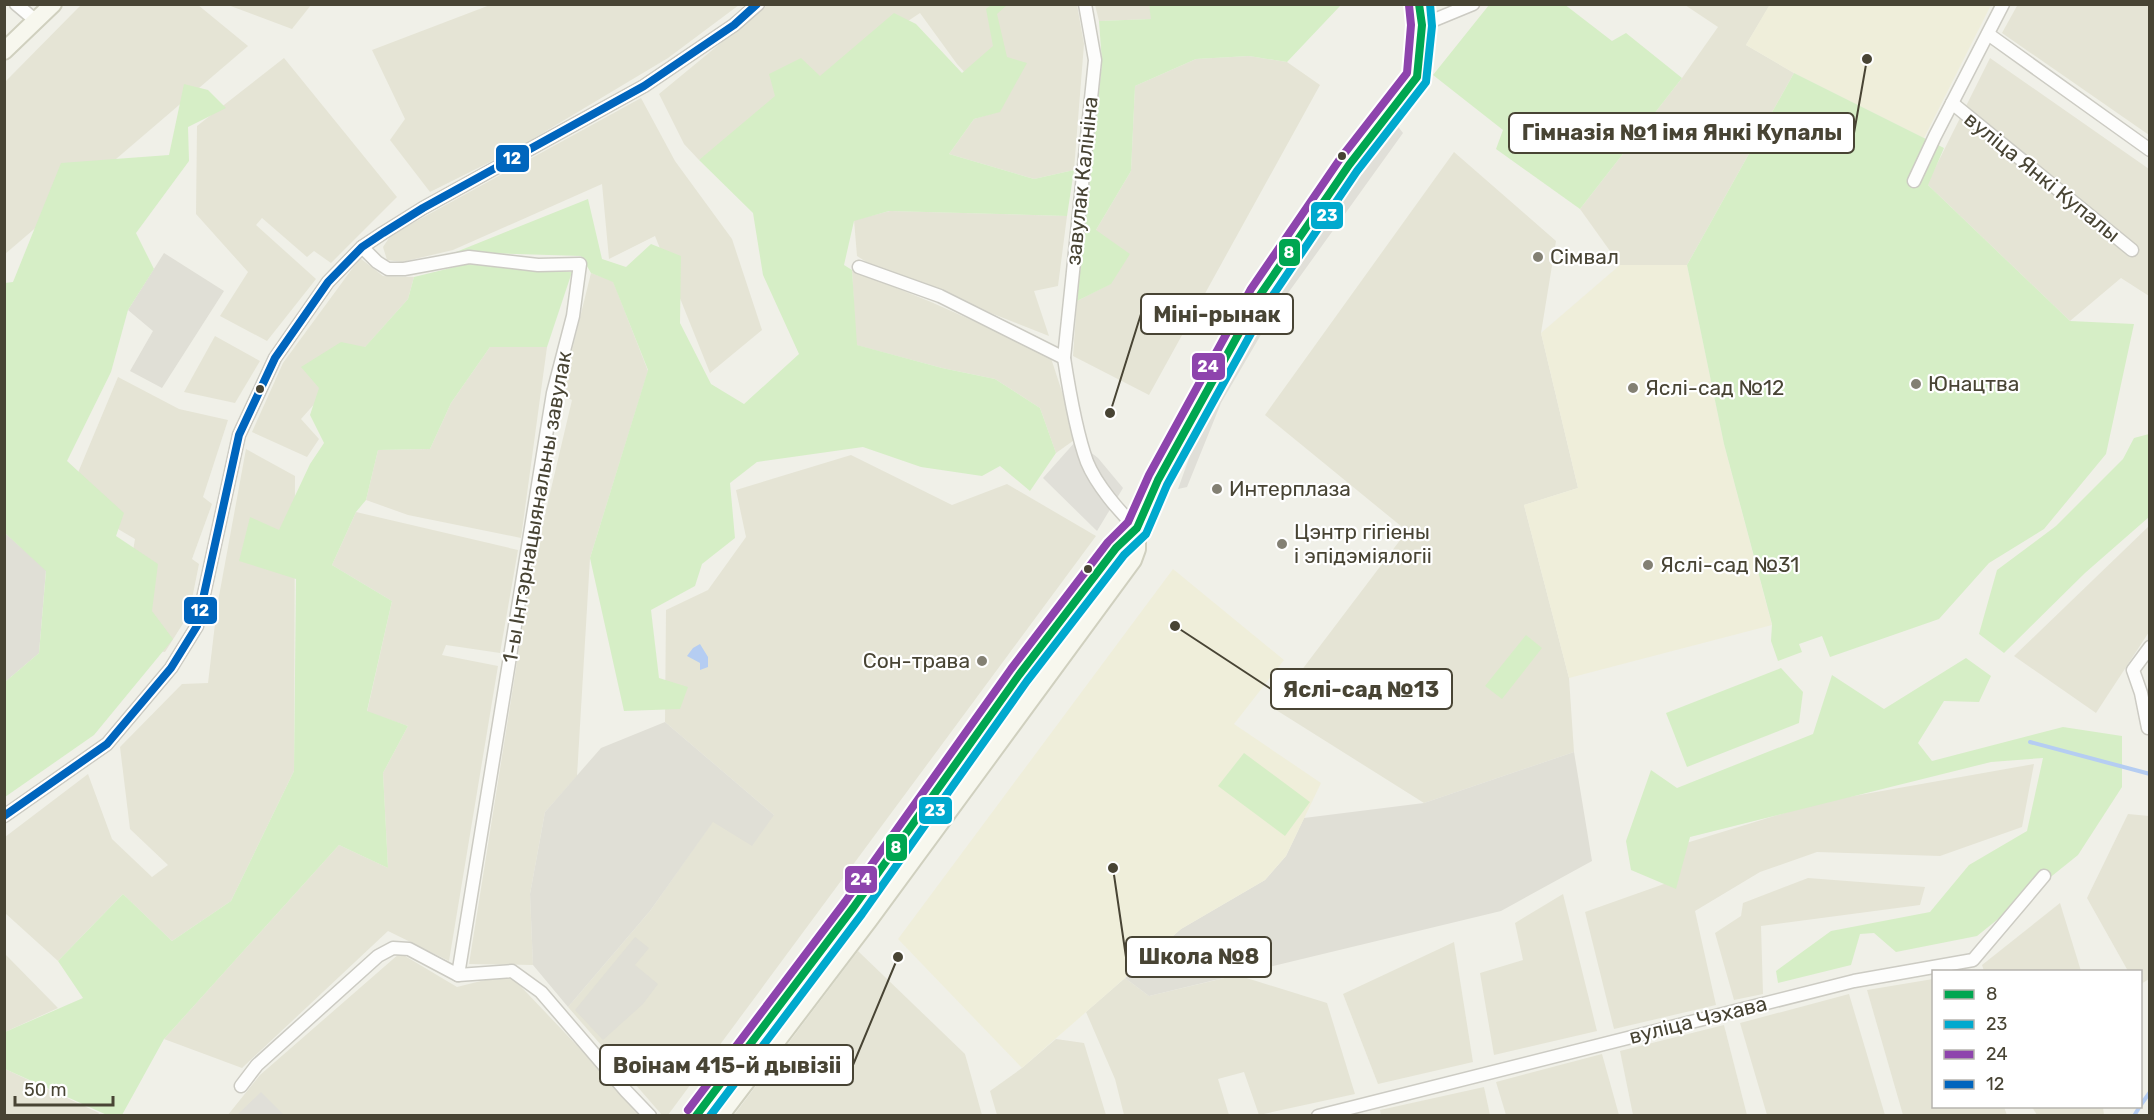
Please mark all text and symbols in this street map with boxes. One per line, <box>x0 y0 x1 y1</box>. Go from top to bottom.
street label: завулак Калініна <box>1060 95 1103 267</box>
street label: вуліца Янкі Купалы <box>1960 106 2125 247</box>
callout: Гімназія №1 імя Янкі Купалы <box>1509 113 1854 153</box>
text: Гімназія №1 імя Янкі Купалы <box>1522 119 1842 146</box>
line badge: 12 <box>495 144 530 173</box>
text: 12 <box>503 149 521 168</box>
unlabelled marker <box>1336 150 1348 162</box>
line badge: 23 <box>1310 201 1344 230</box>
text: 23 <box>1317 206 1337 225</box>
line badge: 8 <box>1278 238 1301 267</box>
text: 8 <box>1284 243 1295 262</box>
place label: Сімвал <box>1550 244 1619 269</box>
marker: Сімвал <box>1531 250 1545 264</box>
callout: Міні-рынак <box>1141 294 1293 334</box>
text: Міні-рынак <box>1153 301 1281 328</box>
street label: 1-ы Інтэрнацыянальны завулак <box>497 349 576 665</box>
line badge: 24 <box>1191 352 1226 381</box>
text: 24 <box>1197 357 1219 376</box>
place label: Юнацтва <box>1928 371 2019 396</box>
place label: Яслі-сад №12 <box>1645 375 1784 400</box>
marker: Юнацтва <box>1909 377 1923 391</box>
marker: Яслі-сад №12 <box>1626 381 1640 395</box>
unlabelled marker <box>254 383 266 395</box>
place label: Интерплаза <box>1229 476 1351 501</box>
marker: Интерплаза <box>1210 482 1224 496</box>
place label: Цэнтр гігіены і эпідэміялогіі <box>1294 519 1432 568</box>
marker: Цэнтр гігіены і эпідэміялогіі <box>1275 537 1289 551</box>
place label: Яслі-сад №31 <box>1660 552 1799 577</box>
marker: Яслі-сад №31 <box>1641 558 1655 572</box>
unlabelled marker <box>1082 563 1094 575</box>
line badge: 12 <box>183 596 218 625</box>
text: 12 <box>191 601 209 620</box>
place label: Сон-трава <box>863 648 970 673</box>
marker: Сон-трава <box>975 654 989 668</box>
callout: Яслі-сад №13 <box>1271 669 1452 709</box>
text: Яслі-сад №13 <box>1283 676 1439 703</box>
line badge: 23 <box>918 796 953 825</box>
text: 23 <box>925 801 945 820</box>
line badge: 8 <box>885 833 908 862</box>
text: 8 <box>891 838 902 857</box>
line badge: 24 <box>844 865 878 894</box>
text: 24 <box>850 870 872 889</box>
callout: Школа №8 <box>1126 937 1271 977</box>
text: Школа №8 <box>1138 943 1260 970</box>
legend <box>1932 970 2142 1108</box>
text: 8 <box>1986 983 1997 1005</box>
street label: вуліца Чэхава <box>1626 990 1769 1049</box>
text: 23 <box>1986 1013 2007 1035</box>
text: 24 <box>1986 1043 2008 1065</box>
callout: Воінам 415-й дывізіі <box>600 1045 853 1085</box>
text: Воінам 415-й дывізіі <box>613 1052 841 1079</box>
scale bar <box>15 1069 112 1107</box>
text: 12 <box>1986 1073 2004 1095</box>
text: 50 m <box>24 1079 67 1101</box>

